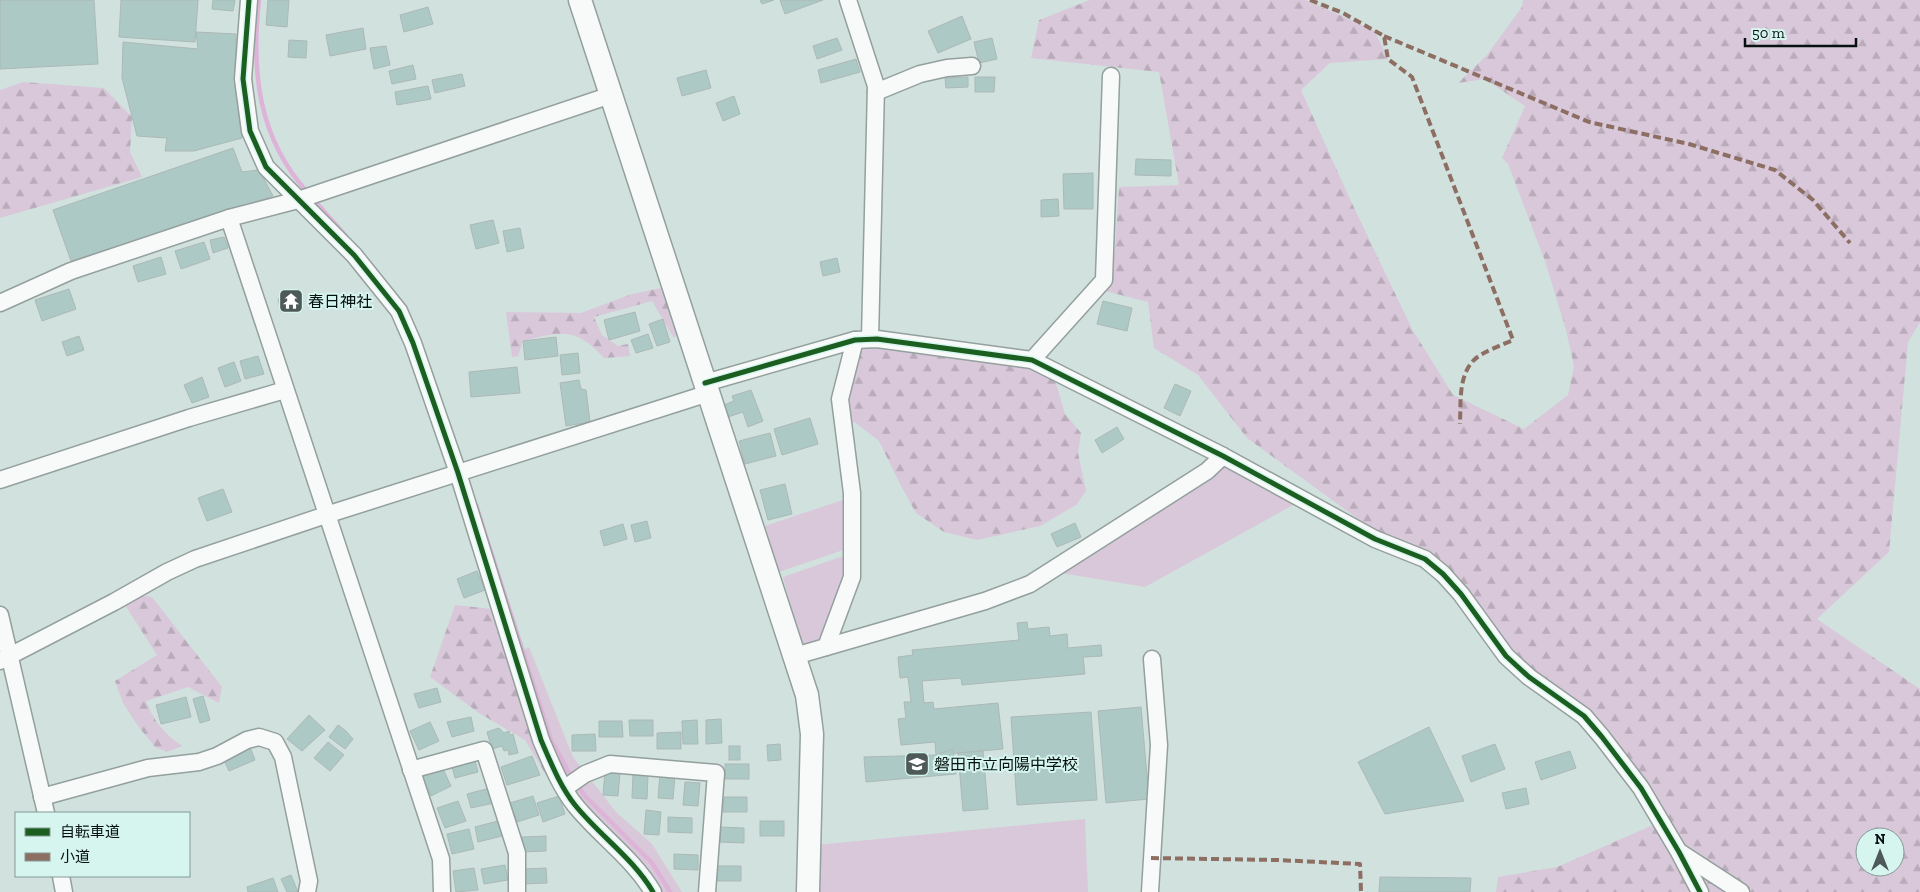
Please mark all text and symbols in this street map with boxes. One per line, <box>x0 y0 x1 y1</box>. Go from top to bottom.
scale bar <box>1745 15 1856 47</box>
text: 50 m <box>1752 24 1785 42</box>
temple icon: 春日神社 <box>278 288 304 314</box>
place label: 春日神社 <box>308 292 372 311</box>
school or university icon: 磐田市立向陽中学校 <box>904 751 930 777</box>
place label: 磐田市立向陽中学校 <box>934 755 1078 774</box>
legend <box>15 812 190 877</box>
text: 自転車道 <box>60 823 120 841</box>
north arrow <box>1855 827 1905 877</box>
text: N <box>1875 831 1886 848</box>
text: 小道 <box>60 848 90 866</box>

